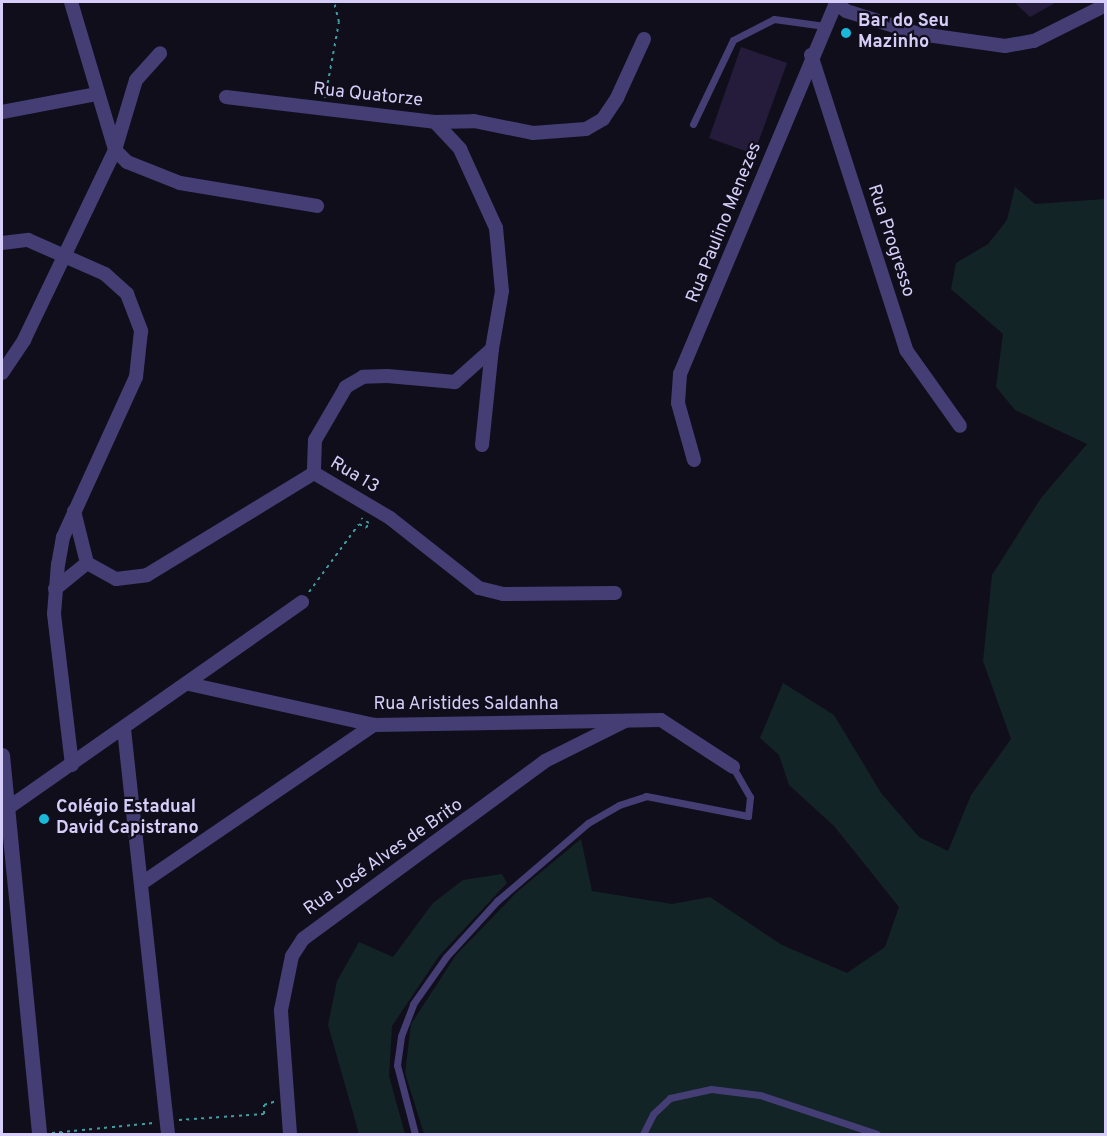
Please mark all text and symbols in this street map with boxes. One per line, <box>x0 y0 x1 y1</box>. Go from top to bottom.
place label: Bar do Seu Mazinho <box>858 12 949 54</box>
marker: Bar do Seu Mazinho <box>839 26 853 40</box>
street label: Rua Quatorze <box>312 79 424 113</box>
street label: Rua Paulino Menezes <box>683 140 767 306</box>
street label: Rua Progresso <box>862 182 918 300</box>
street label: Rua 13 <box>326 453 382 499</box>
street label: Rua Aristides Saldanha <box>373 694 559 716</box>
street label: Rua José Alves de Brito <box>300 795 468 921</box>
place label: Colégio Estadual David Capistrano <box>56 798 199 840</box>
marker: Colégio Estadual David Capistrano <box>37 812 51 826</box>

